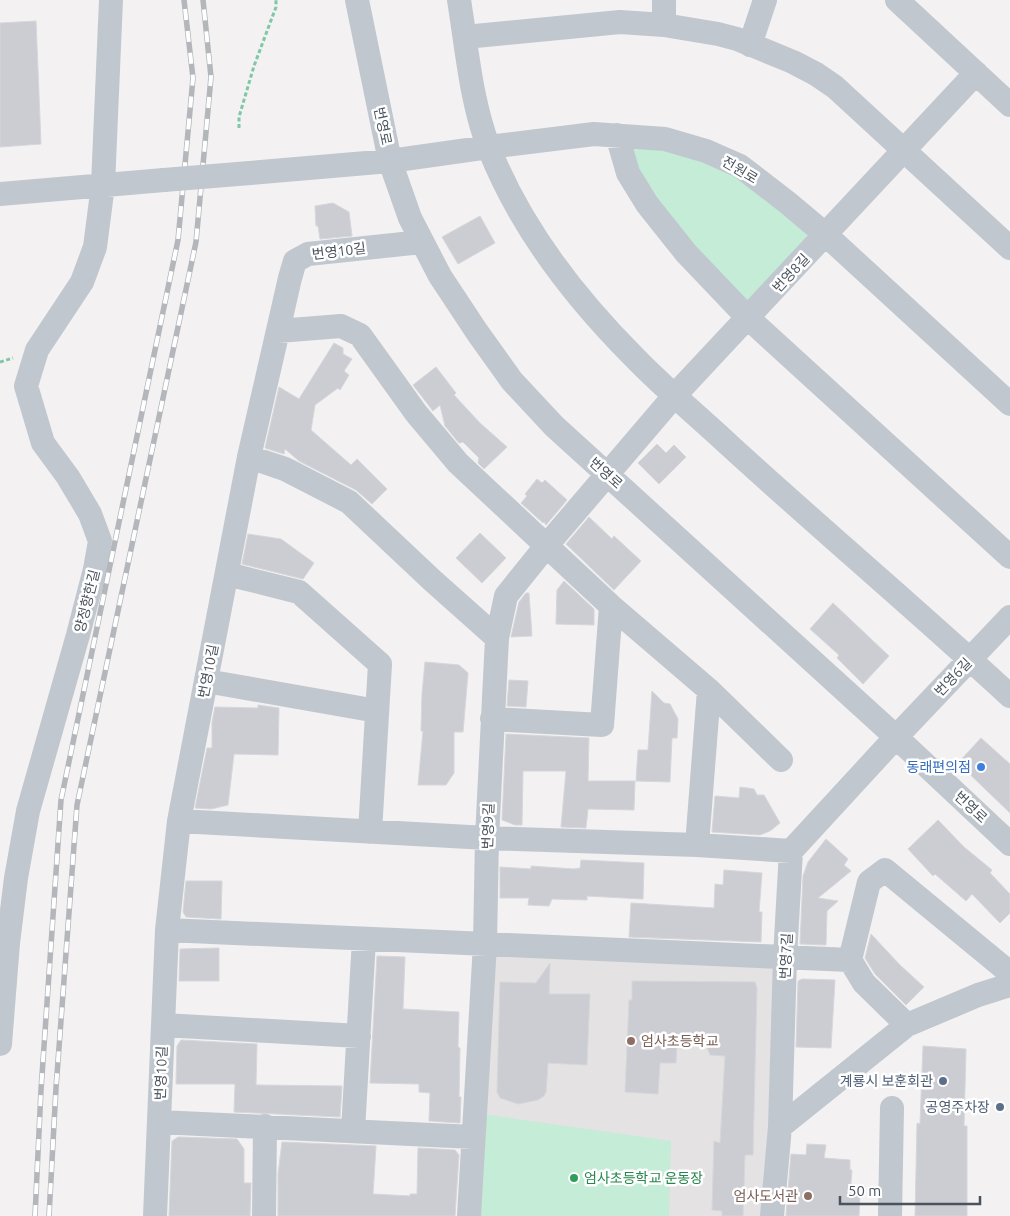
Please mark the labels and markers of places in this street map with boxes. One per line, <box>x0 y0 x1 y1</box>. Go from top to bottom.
place label: 동래편의점 <box>907 759 971 775</box>
marker: 동래편의점 <box>975 761 987 773</box>
place label: 엄사초등학교 <box>641 1033 718 1049</box>
marker: 엄사초등학교 <box>625 1035 637 1047</box>
place label: 계룡시 보훈회관 <box>840 1073 933 1089</box>
marker: 계룡시 보훈회관 <box>937 1075 949 1087</box>
place label: 공영주차장 <box>926 1099 990 1115</box>
marker: 공영주차장 <box>994 1101 1006 1113</box>
place label: 엄사초등학교 운동장 <box>584 1170 703 1186</box>
marker: 엄사초등학교 운동장 <box>568 1172 580 1184</box>
place label: 엄사도서관 <box>734 1188 798 1204</box>
marker: 엄사도서관 <box>802 1190 814 1202</box>

